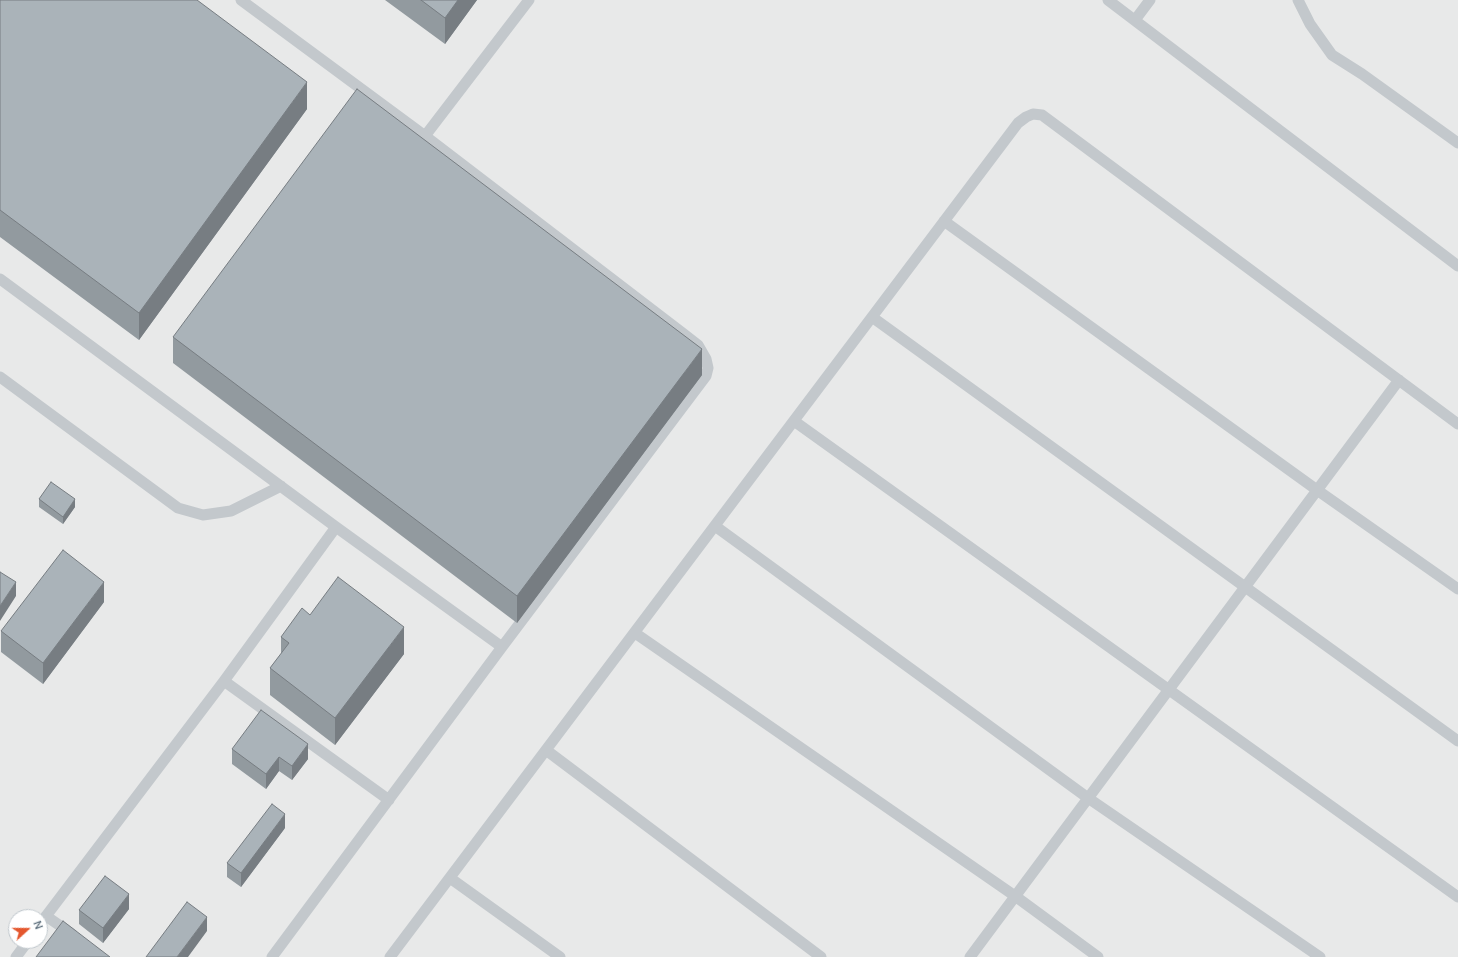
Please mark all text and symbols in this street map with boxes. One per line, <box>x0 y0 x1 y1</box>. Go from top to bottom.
north arrow <box>8 909 48 949</box>
text: N <box>30 919 47 931</box>

